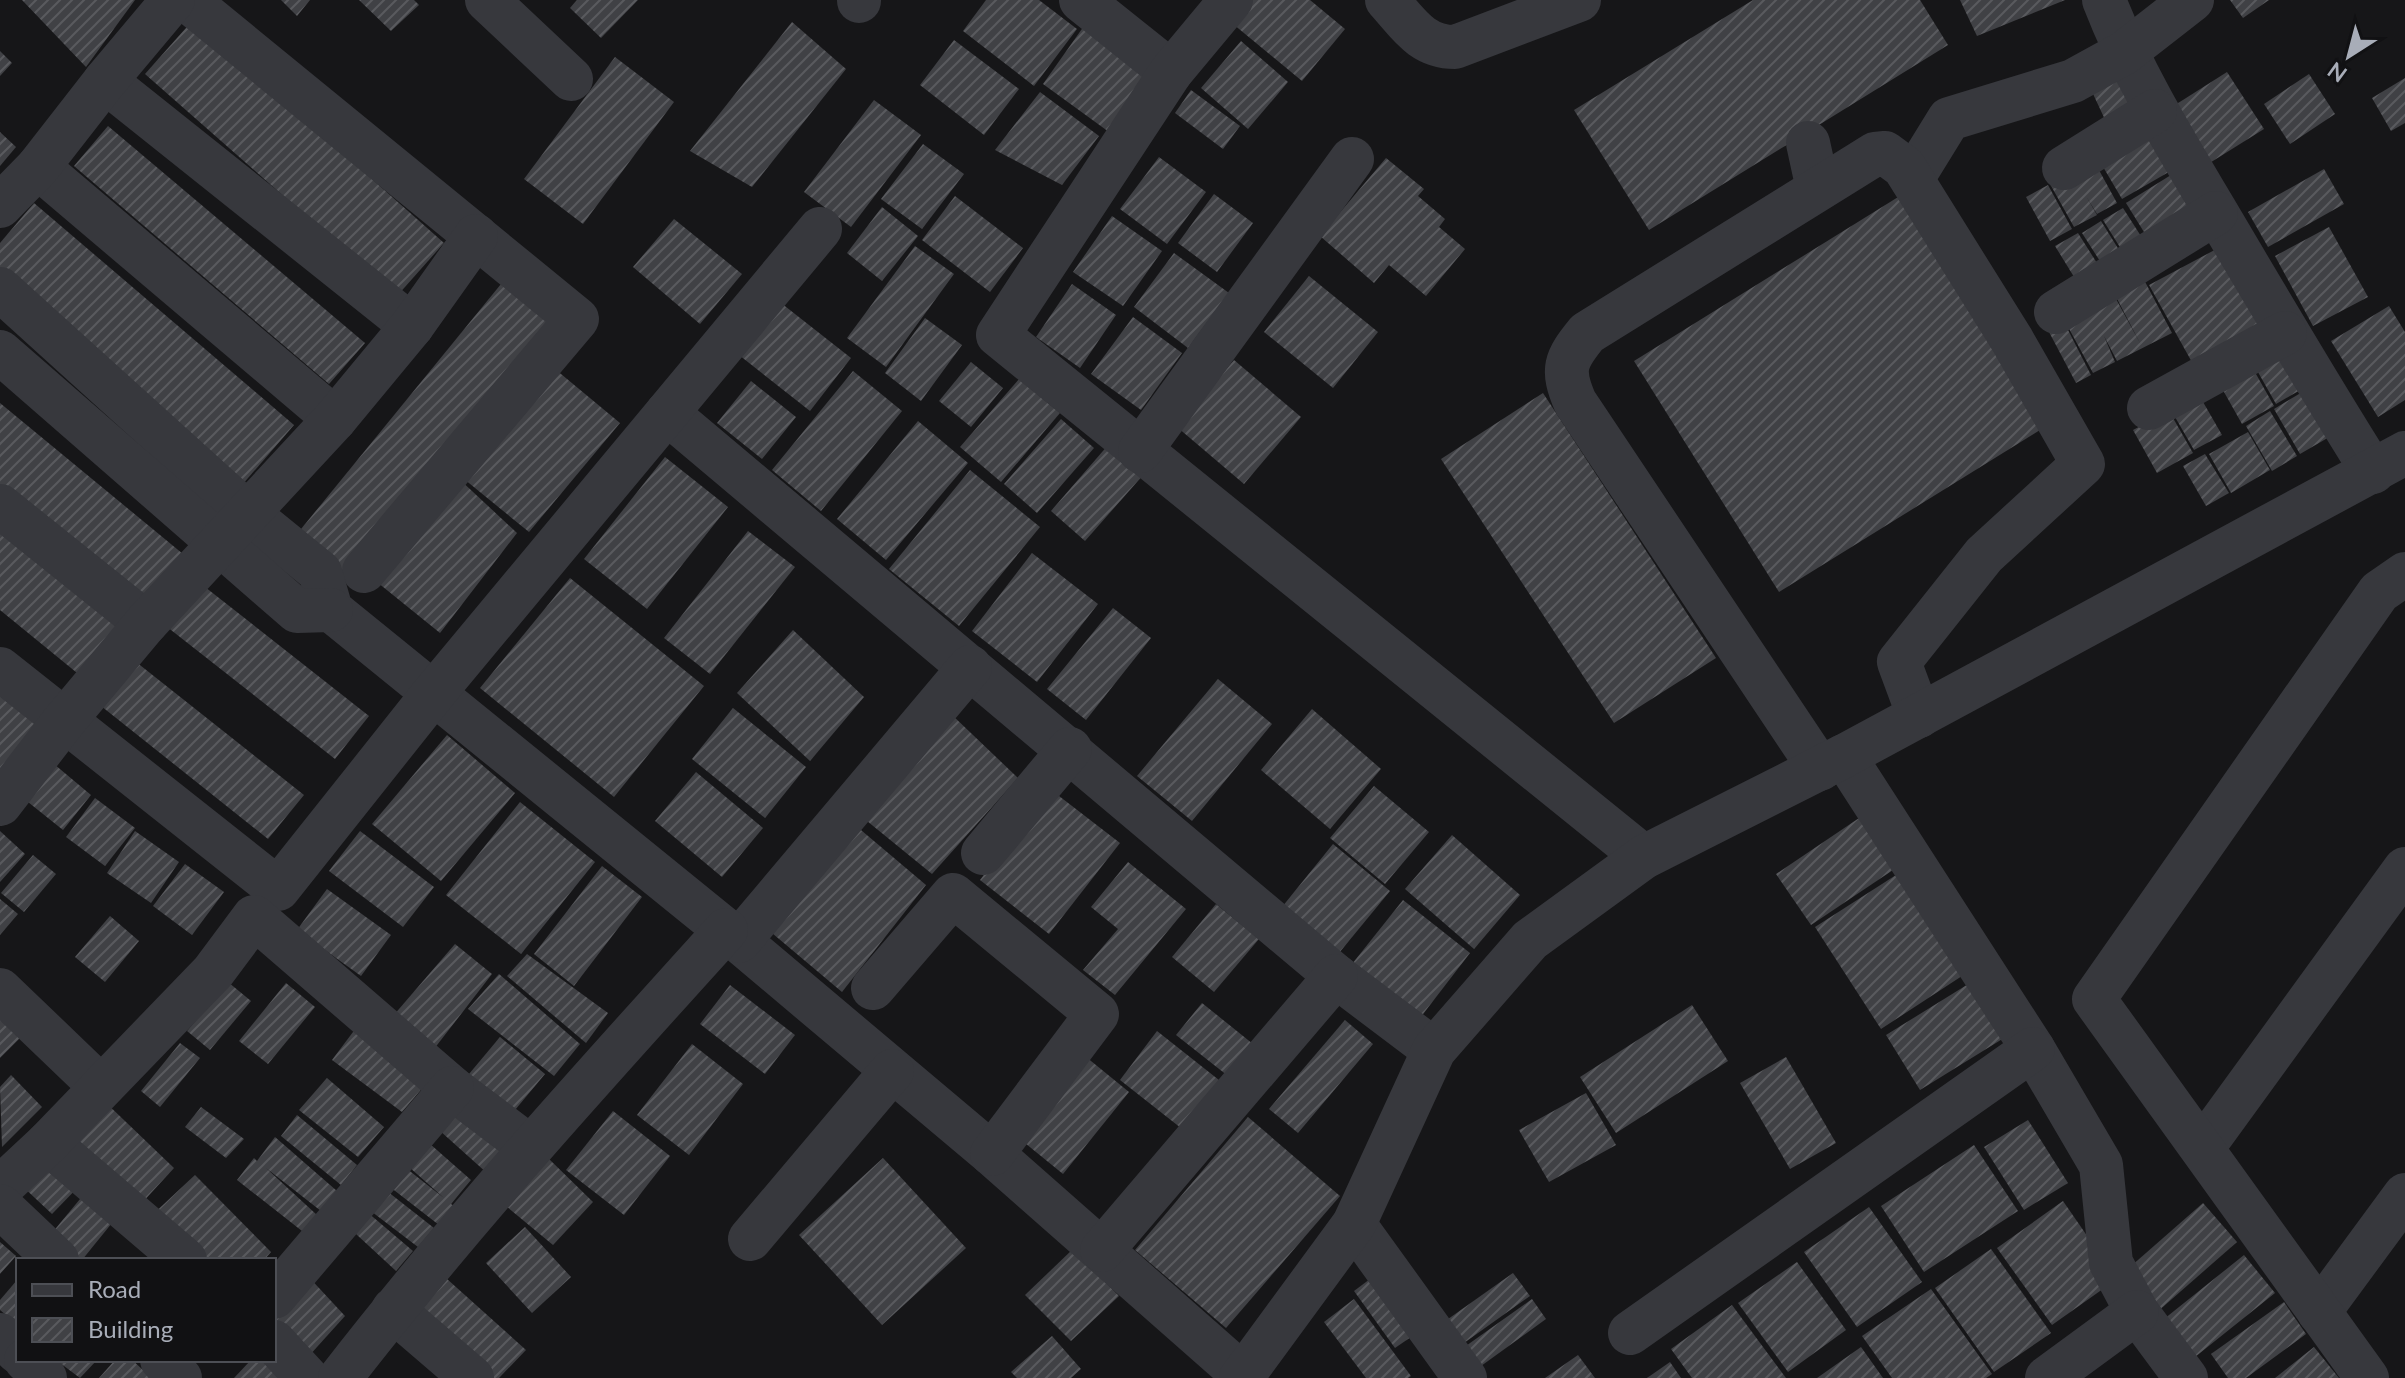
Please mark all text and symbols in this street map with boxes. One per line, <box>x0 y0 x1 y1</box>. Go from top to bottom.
north arrow <box>2309 16 2389 96</box>
text: N <box>2322 57 2352 88</box>
legend <box>16 1258 276 1362</box>
text: Road <box>88 1274 141 1303</box>
text: Building <box>88 1314 173 1343</box>

